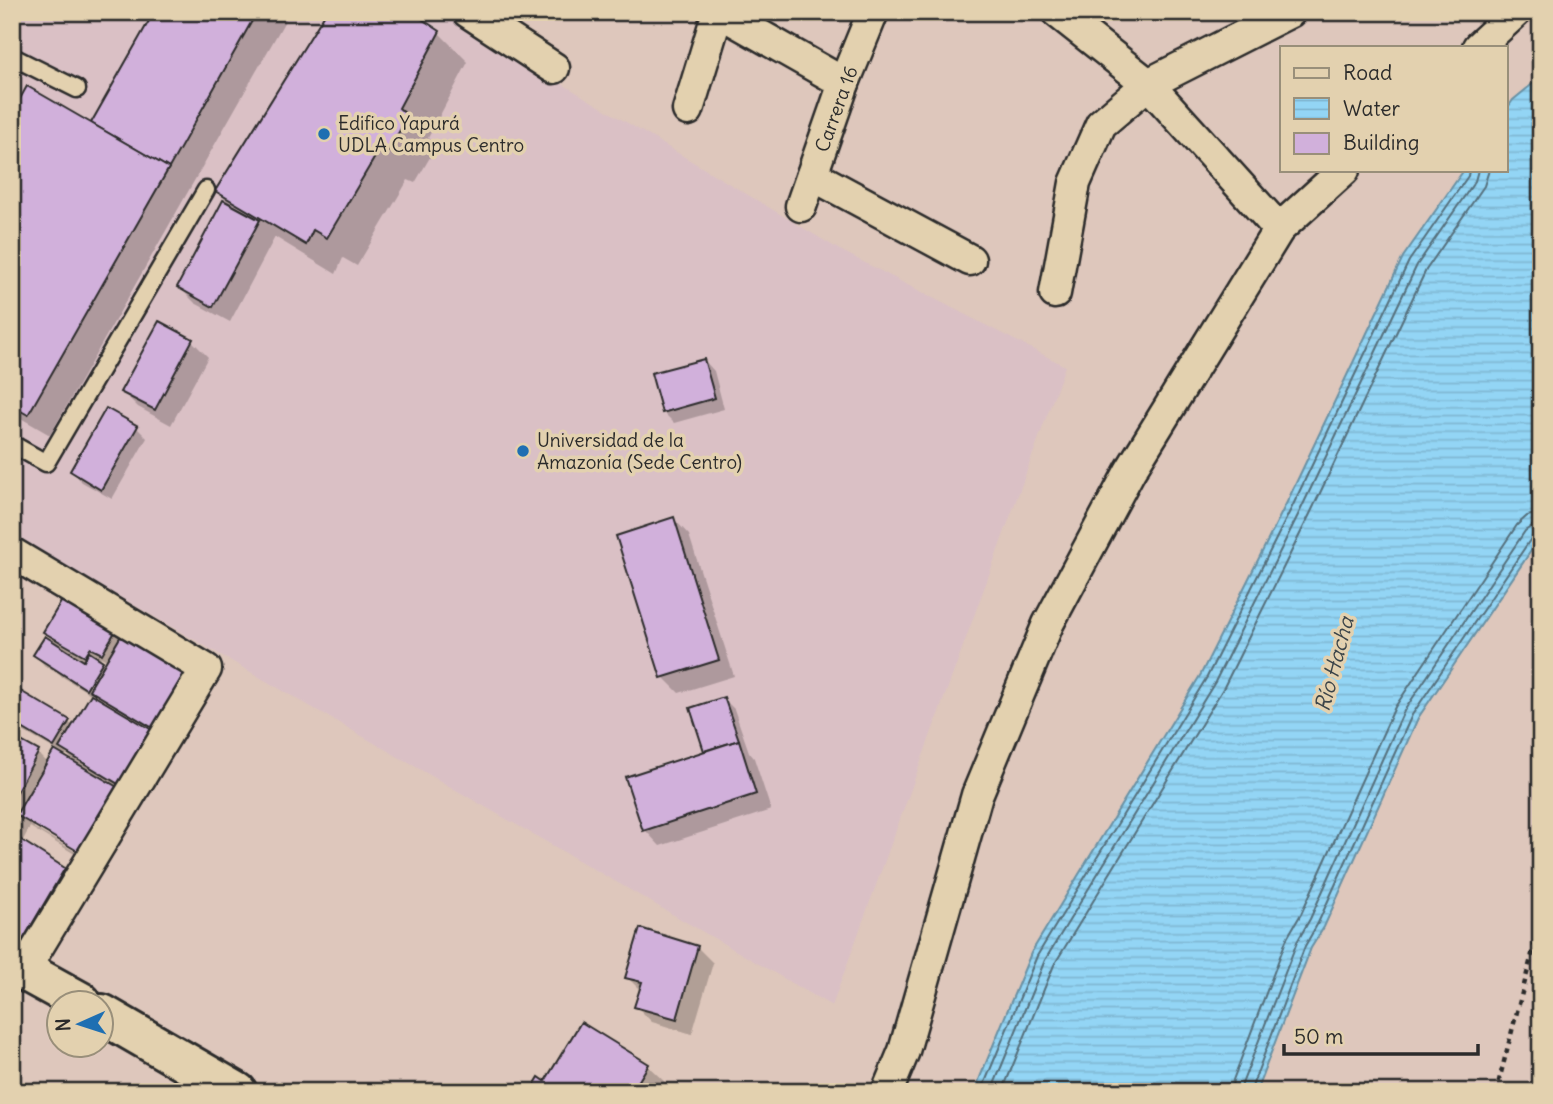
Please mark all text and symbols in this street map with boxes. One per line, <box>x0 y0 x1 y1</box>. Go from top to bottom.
legend <box>1280 46 1508 172</box>
text: Road <box>1343 59 1392 86</box>
street label: Carrera 16 <box>809 63 863 155</box>
text: Water <box>1343 95 1401 122</box>
place label: Edifico Yapurá UDLA Campus Centro <box>338 111 524 157</box>
marker: Edifico Yapurá UDLA Campus Centro <box>316 126 332 142</box>
text: Building <box>1343 129 1419 156</box>
place label: Universidad de la Amazonía (Sede Centro) <box>537 428 742 474</box>
marker: Universidad de la Amazonía (Sede Centro) <box>515 443 531 459</box>
water label: Río Hacha <box>1308 613 1360 714</box>
north arrow <box>46 988 116 1058</box>
scale bar <box>1284 1013 1478 1057</box>
text: N <box>51 1018 75 1032</box>
text: 50 m <box>1294 1023 1343 1050</box>

